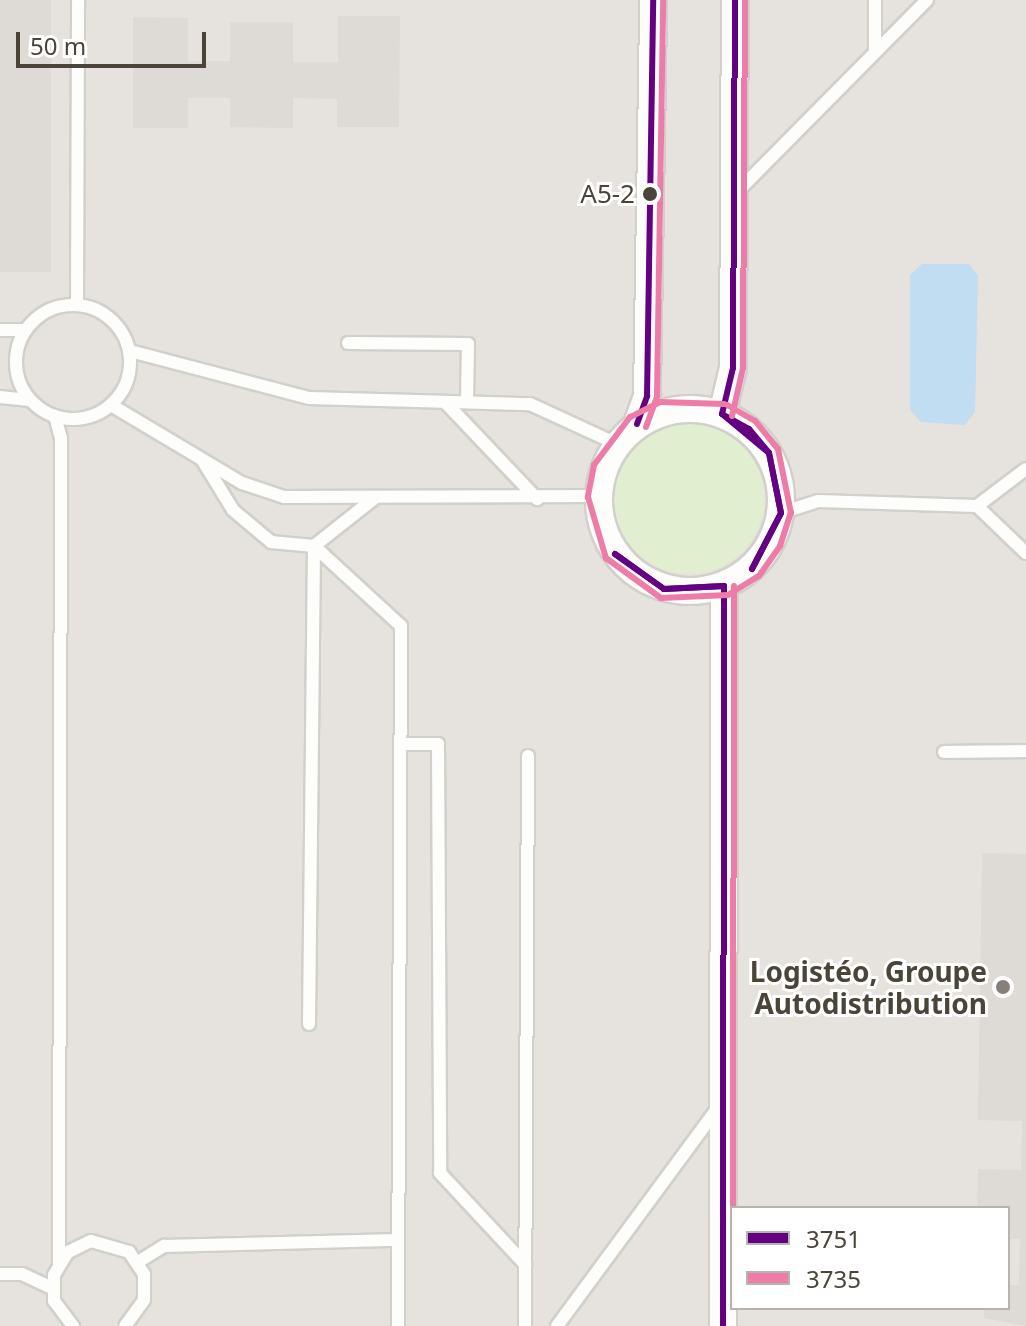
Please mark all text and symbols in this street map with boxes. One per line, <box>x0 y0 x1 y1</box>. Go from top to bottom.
scale bar <box>20 16 210 66</box>
text: 50 m <box>30 29 86 62</box>
place label: A5-2 <box>580 178 635 210</box>
marker: A5-2 <box>642 186 658 202</box>
place label: Logistéo, Groupe Autodistribution <box>750 954 987 1020</box>
marker: Logistéo, Groupe Autodistribution <box>994 978 1012 996</box>
legend <box>730 1206 1010 1310</box>
text: 3751 <box>806 1222 861 1255</box>
text: 3735 <box>806 1262 861 1295</box>

